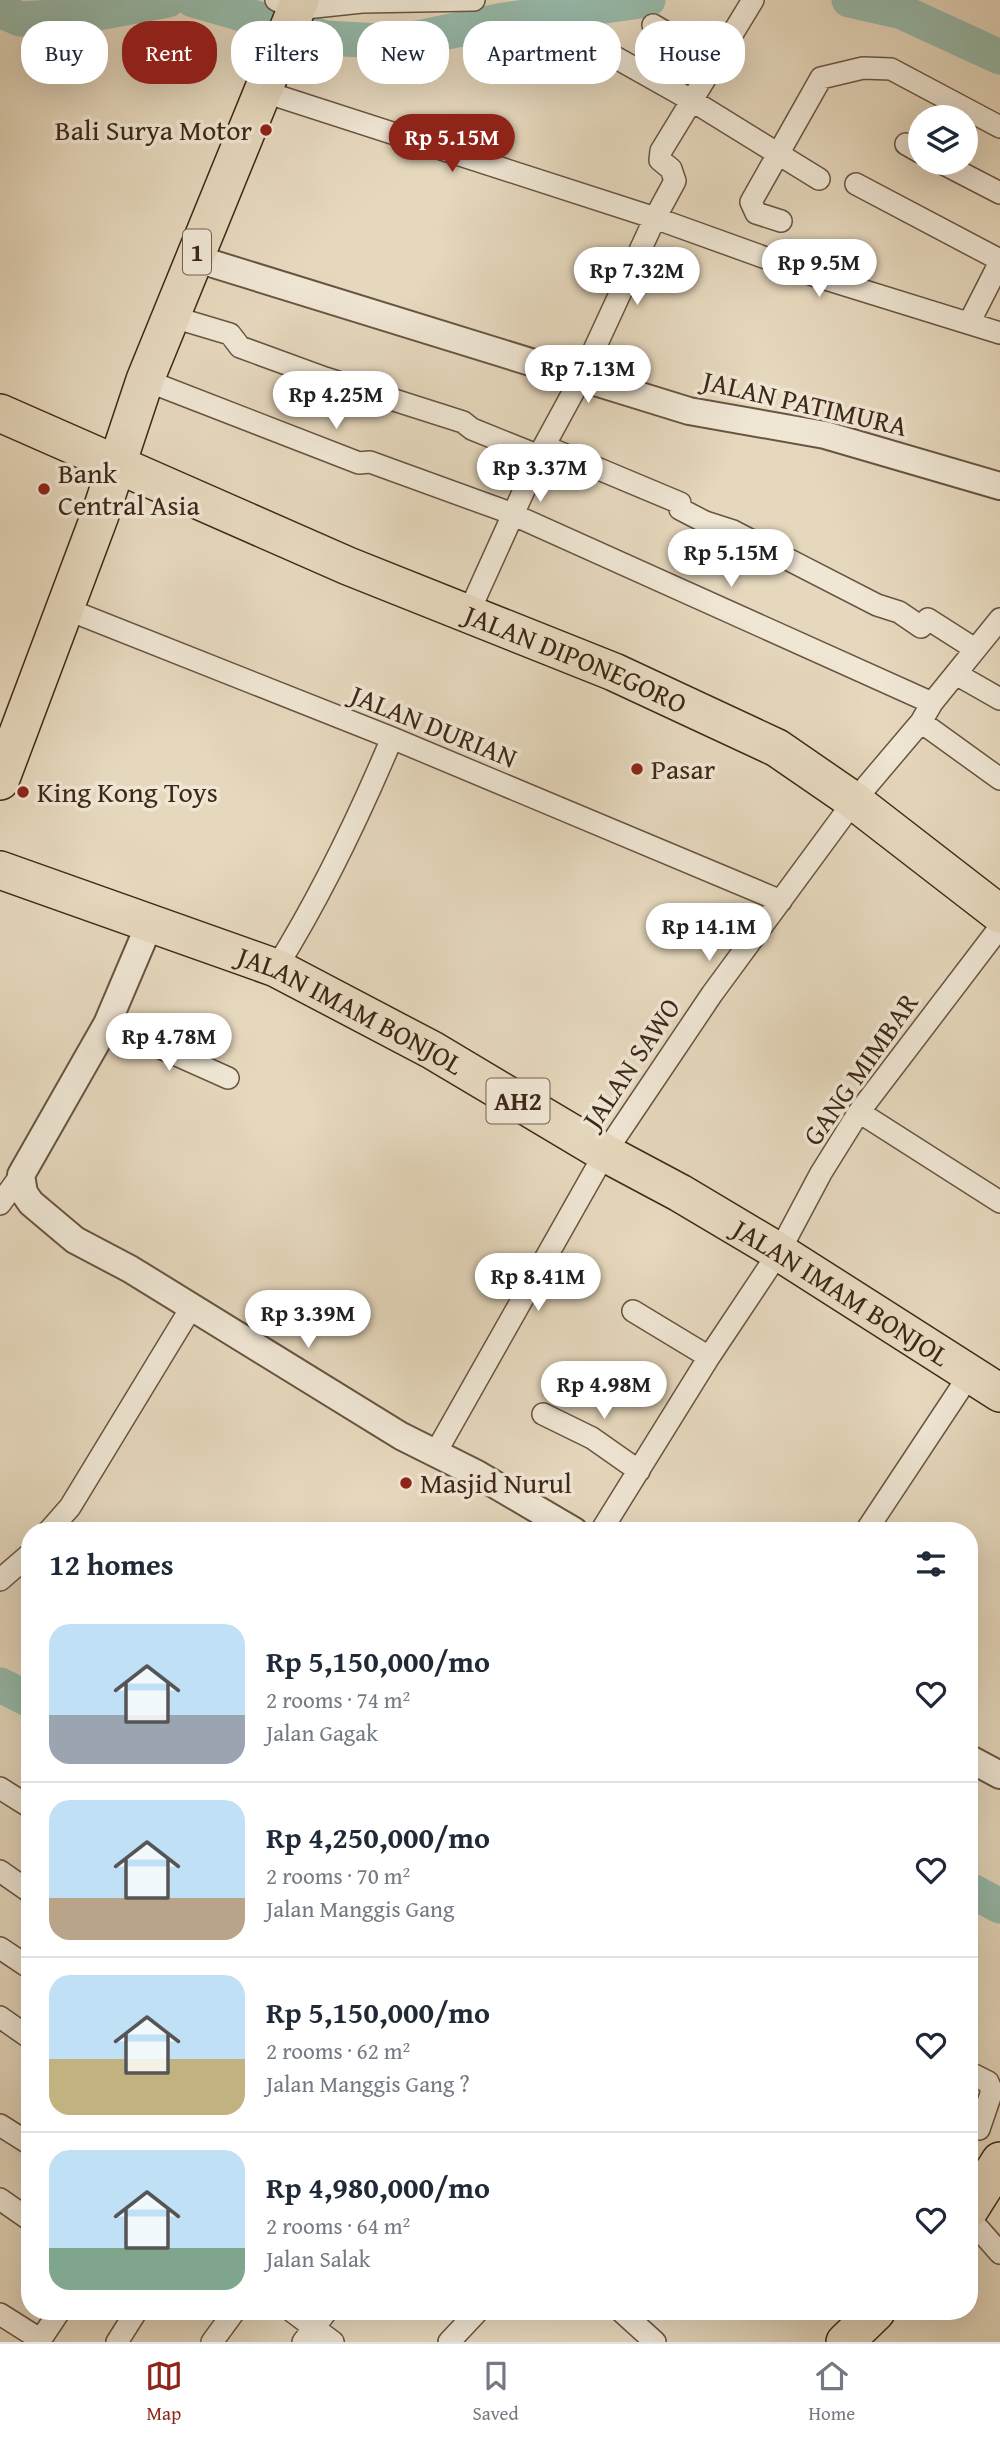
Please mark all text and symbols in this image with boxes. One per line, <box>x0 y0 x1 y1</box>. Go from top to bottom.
chip: Buy <box>21 21 108 84</box>
chip: Rent <box>122 21 217 84</box>
chip: Filters <box>231 21 343 84</box>
chip: New <box>357 21 449 84</box>
chip: Apartment <box>463 21 621 84</box>
chip: House <box>635 21 745 84</box>
map controls <box>908 105 978 175</box>
button: layers <box>908 105 978 175</box>
place label: Bali Surya Motor <box>55 109 252 150</box>
pin: Rp 5.15M <box>380 114 524 174</box>
text: Rp 5.15M <box>405 120 499 153</box>
marker: Bali Surya Motor <box>258 122 274 138</box>
road number: 1 <box>183 230 211 274</box>
pin: Rp 9.5M <box>754 240 884 299</box>
text: Rp 9.5M <box>778 245 860 278</box>
pin: Rp 7.32M <box>565 247 709 307</box>
text: Rp 7.32M <box>590 253 684 286</box>
pin: Rp 7.13M <box>516 346 660 405</box>
text: Rp 7.13M <box>541 351 635 384</box>
street label: JALAN PATIMURA <box>696 358 911 446</box>
pin: Rp 4.25M <box>264 372 408 431</box>
text: Rp 4.25M <box>289 377 383 410</box>
pin: Rp 3.37M <box>468 444 612 504</box>
text: Rp 3.37M <box>493 450 587 483</box>
place label: Bank Central Asia <box>58 452 200 525</box>
marker: Bank Central Asia <box>36 481 52 497</box>
pin: Rp 5.15M <box>659 530 803 589</box>
text: Rp 5.15M <box>684 535 778 568</box>
street label: JALAN DIPONEGORO <box>456 592 694 723</box>
street label: JALAN DURIAN <box>342 672 524 778</box>
place label: Pasar <box>651 748 716 789</box>
marker: Pasar <box>629 761 645 777</box>
place label: King Kong Toys <box>37 771 218 812</box>
marker: King Kong Toys <box>15 784 31 800</box>
pin: Rp 14.1M <box>637 904 781 963</box>
text: Rp 14.1M <box>662 909 756 942</box>
street label: JALAN IMAM BONJOL <box>229 934 472 1085</box>
street label: GANG MIMBAR <box>792 983 928 1153</box>
street label: JALAN SAWO <box>570 989 690 1139</box>
pin: Rp 4.78M <box>97 1014 241 1073</box>
text: Rp 4.78M <box>122 1019 216 1052</box>
road number: AH2 <box>486 1078 550 1124</box>
street label: JALAN IMAM BONJOL <box>723 1207 958 1376</box>
pin: Rp 8.41M <box>466 1254 610 1313</box>
text: Rp 8.41M <box>491 1259 585 1292</box>
pin: Rp 3.39M <box>236 1290 380 1350</box>
text: Rp 3.39M <box>261 1296 355 1329</box>
pin: Rp 4.98M <box>532 1362 676 1421</box>
text: Rp 4.98M <box>557 1367 651 1400</box>
place label: Masjid Nurul <box>420 1462 572 1503</box>
marker: Masjid Nurul <box>398 1475 414 1491</box>
text: 12 homes <box>49 1542 174 1586</box>
icon: filters <box>912 1545 950 1583</box>
text: Rp 5,150,000/mo <box>266 1639 490 1683</box>
icon: home <box>105 1652 189 1736</box>
icon: heart <box>912 1675 950 1713</box>
text: 2 rooms · 74 m² <box>266 1683 410 1716</box>
text: Jalan Gagak <box>266 1716 378 1749</box>
text: Rp 4,250,000/mo <box>266 1815 490 1859</box>
icon: home <box>105 1828 189 1912</box>
icon: heart <box>912 1851 950 1889</box>
text: 2 rooms · 70 m² <box>266 1859 410 1892</box>
text: Jalan Manggis Gang <box>266 1892 454 1925</box>
text: Rp 5,150,000/mo <box>266 1990 490 2034</box>
icon: home <box>105 2003 189 2087</box>
icon: heart <box>912 2026 950 2064</box>
text: 2 rooms · 62 m² <box>266 2034 410 2067</box>
text: Jalan Manggis Gang ? <box>266 2067 470 2100</box>
text: Rp 4,980,000/mo <box>266 2165 490 2209</box>
icon: home <box>105 2178 189 2262</box>
icon: heart <box>912 2201 950 2239</box>
text: 2 rooms · 64 m² <box>266 2209 410 2242</box>
text: Jalan Salak <box>266 2242 371 2275</box>
tab: Map <box>145 2357 183 2427</box>
tab: Saved <box>473 2357 519 2427</box>
tab: Home <box>808 2357 855 2427</box>

